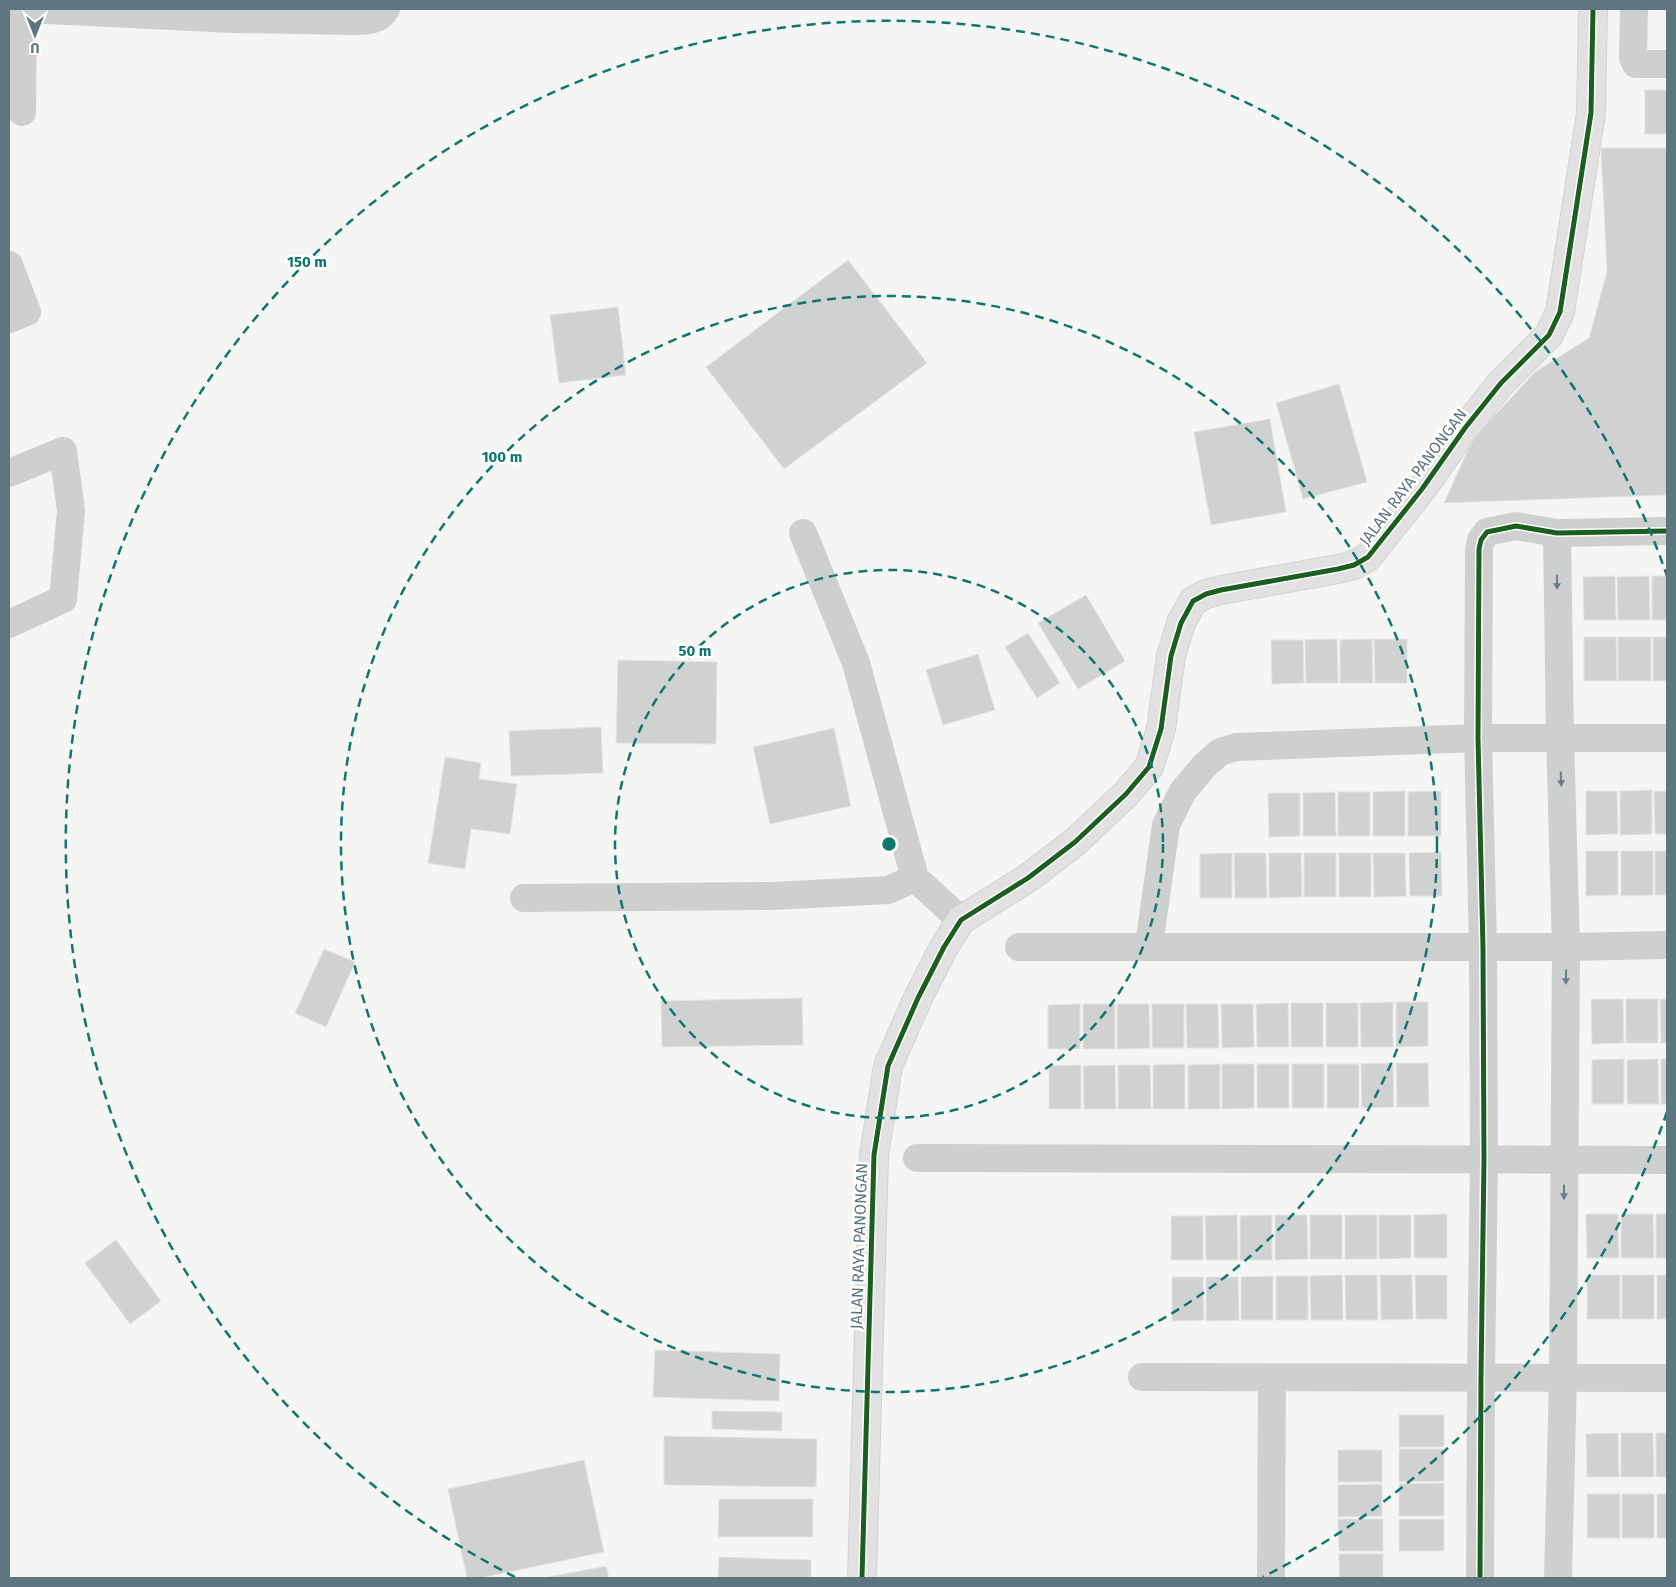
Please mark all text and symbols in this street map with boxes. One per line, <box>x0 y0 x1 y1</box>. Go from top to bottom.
north arrow <box>10 10 60 60</box>
text: U <box>30 39 40 56</box>
text: 150 m <box>287 253 327 271</box>
street label: JALAN RAYA PANONGAN <box>1355 405 1471 549</box>
text: 100 m <box>482 448 522 466</box>
one-way arrow <box>1553 574 1561 590</box>
text: 50 m <box>678 642 712 660</box>
one-way arrow <box>1557 772 1565 788</box>
centre of rings <box>880 835 898 853</box>
one-way arrow <box>1562 969 1570 985</box>
street label: JALAN RAYA PANONGAN <box>847 1162 871 1330</box>
one-way arrow <box>1560 1184 1568 1200</box>

